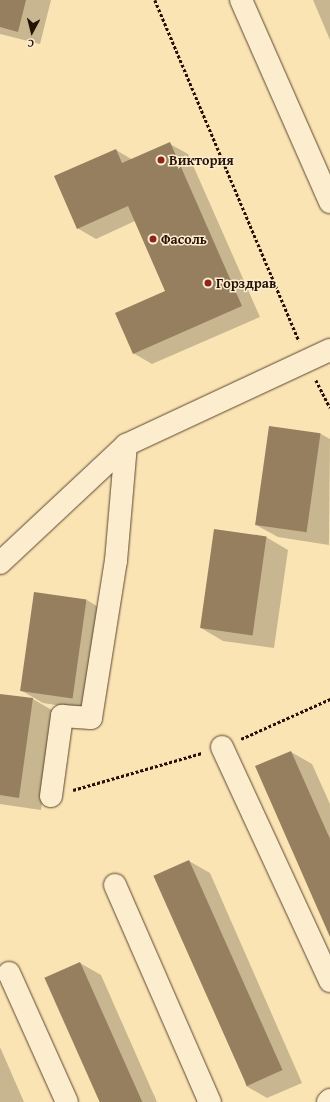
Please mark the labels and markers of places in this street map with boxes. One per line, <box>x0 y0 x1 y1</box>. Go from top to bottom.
place label: Виктория <box>169 152 234 168</box>
marker: Виктория <box>156 155 166 165</box>
place label: Фасоль <box>161 231 207 247</box>
marker: Фасоль <box>148 234 158 244</box>
place label: Горздрав <box>216 275 276 291</box>
marker: Горздрав <box>203 278 213 288</box>

